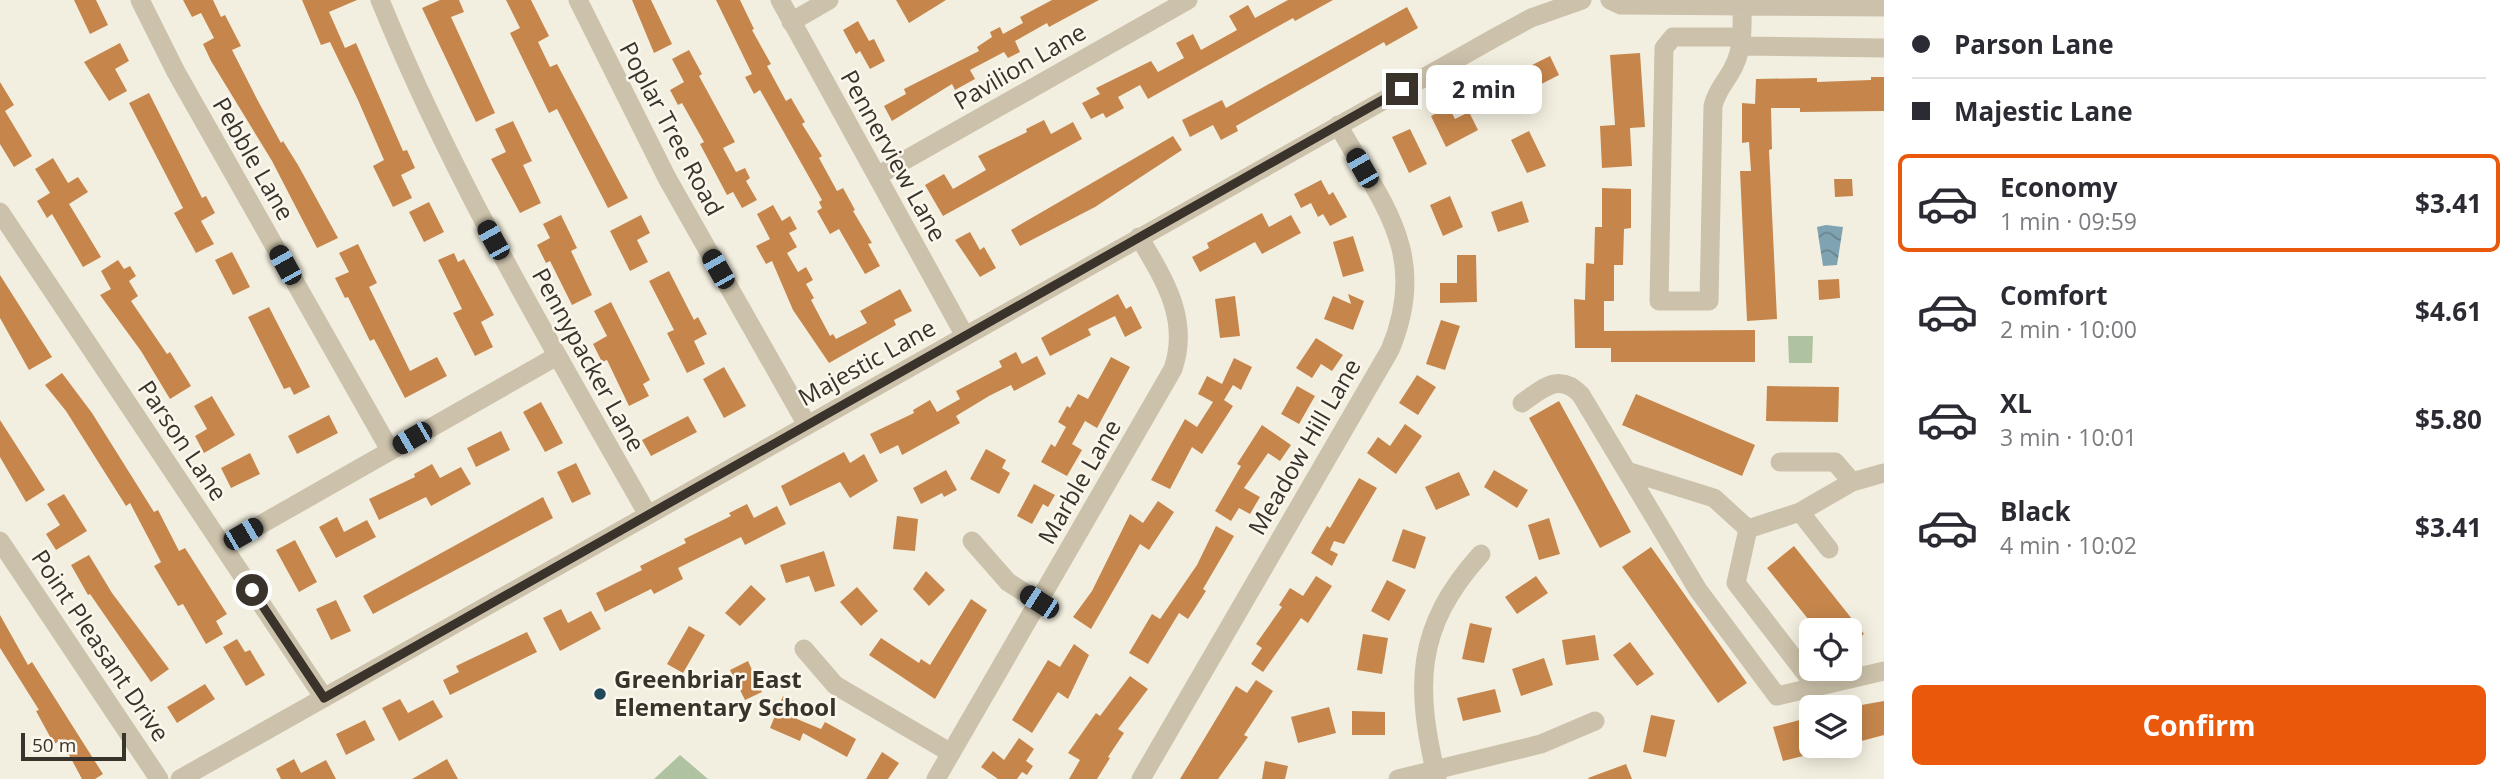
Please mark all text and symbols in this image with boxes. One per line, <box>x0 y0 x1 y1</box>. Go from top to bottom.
street label: Pavilion Lane <box>947 15 1091 117</box>
text: Parson Lane <box>1954 26 2114 62</box>
street label: Poplar Tree Road <box>613 36 732 221</box>
street label: Pennerview Lane <box>834 64 955 247</box>
callout: 2 min <box>1426 64 1542 114</box>
route end <box>1386 73 1418 105</box>
text: 2 min <box>1452 73 1516 105</box>
street label: Pebble Lane <box>206 91 303 226</box>
text: Majestic Lane <box>1954 93 2133 129</box>
car <box>1343 145 1382 191</box>
text: Economy <box>2000 169 2118 205</box>
icon: car <box>1916 172 1979 235</box>
text: $3.41 <box>2415 185 2482 221</box>
text: 1 min · 09:59 <box>2000 205 2137 237</box>
car <box>474 217 513 263</box>
car <box>266 242 305 288</box>
car <box>699 246 738 292</box>
street label: Pennypacker Lane <box>525 262 653 457</box>
text: Comfort <box>2000 277 2107 313</box>
icon: car <box>1916 280 1979 343</box>
text: $4.61 <box>2415 293 2482 329</box>
street label: Majestic Lane <box>792 310 941 413</box>
text: 2 min · 10:00 <box>2000 313 2137 345</box>
street label: Meadow Hill Lane <box>1240 352 1368 540</box>
street label: Parson Lane <box>131 374 236 507</box>
text: XL <box>2000 385 2032 421</box>
icon: car <box>1916 388 1979 451</box>
text: $5.80 <box>2415 401 2482 437</box>
street label: Marble Lane <box>1030 413 1128 550</box>
car <box>389 418 436 458</box>
text: 3 min · 10:01 <box>2000 421 2137 453</box>
text: Black <box>2000 493 2071 529</box>
icon: car <box>1916 496 1979 559</box>
text: $3.41 <box>2415 509 2482 545</box>
car <box>220 514 267 554</box>
text: 4 min · 10:02 <box>2000 529 2137 561</box>
street label: Point Pleasant Drive <box>25 543 178 748</box>
route start <box>236 574 268 606</box>
car <box>1016 582 1063 622</box>
map controls <box>1799 618 1862 758</box>
button: locate <box>1799 618 1862 681</box>
place label: Greenbriar East Elementary School <box>614 662 837 723</box>
button: Confirm <box>1912 685 2486 765</box>
marker: Greenbriar East Elementary School <box>592 686 608 702</box>
button: layers <box>1799 695 1862 758</box>
scale bar <box>21 730 126 762</box>
text: 50 m <box>32 732 76 758</box>

